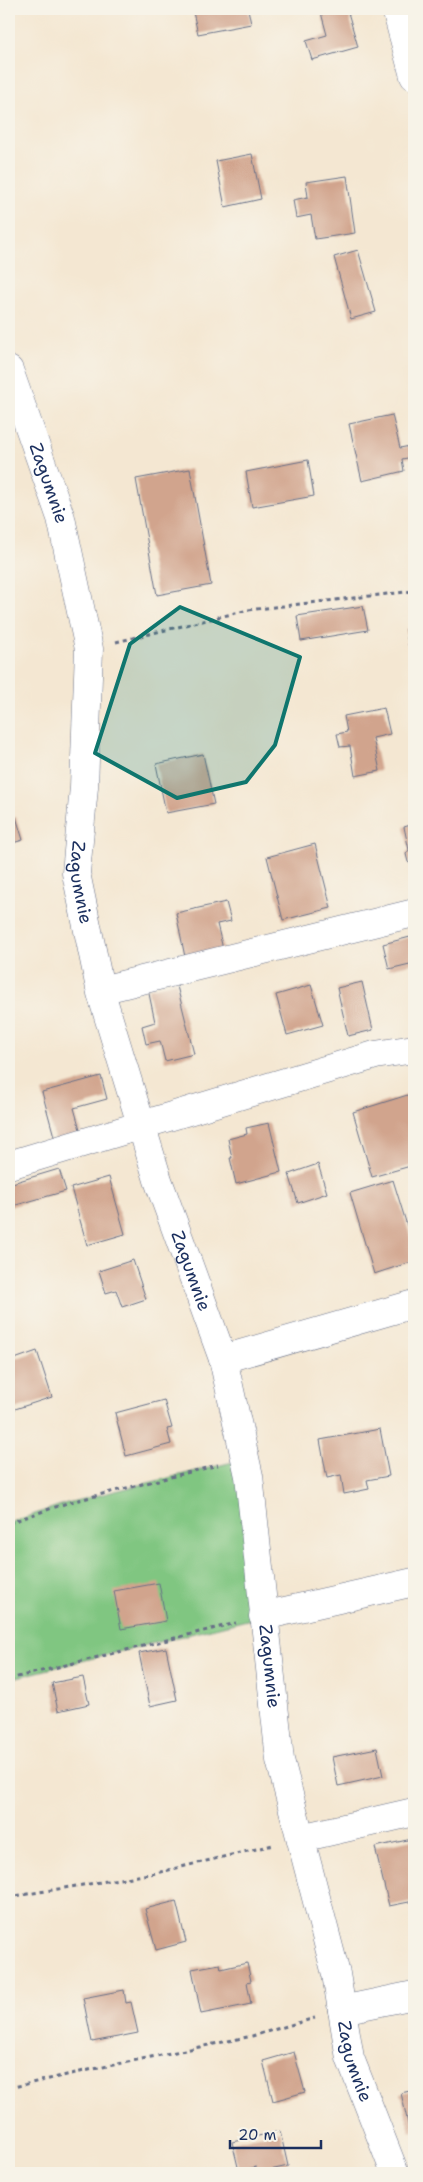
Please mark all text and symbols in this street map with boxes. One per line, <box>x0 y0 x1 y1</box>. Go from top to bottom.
street label: Zagumnie <box>24 440 74 526</box>
street label: Zagumnie <box>64 840 98 926</box>
street label: Zagumnie <box>165 1227 217 1314</box>
street label: Zagumnie <box>253 1623 286 1709</box>
street label: Zagumnie <box>332 2019 378 2105</box>
scale bar <box>230 2117 322 2149</box>
text: 20 m <box>238 2125 277 2145</box>

